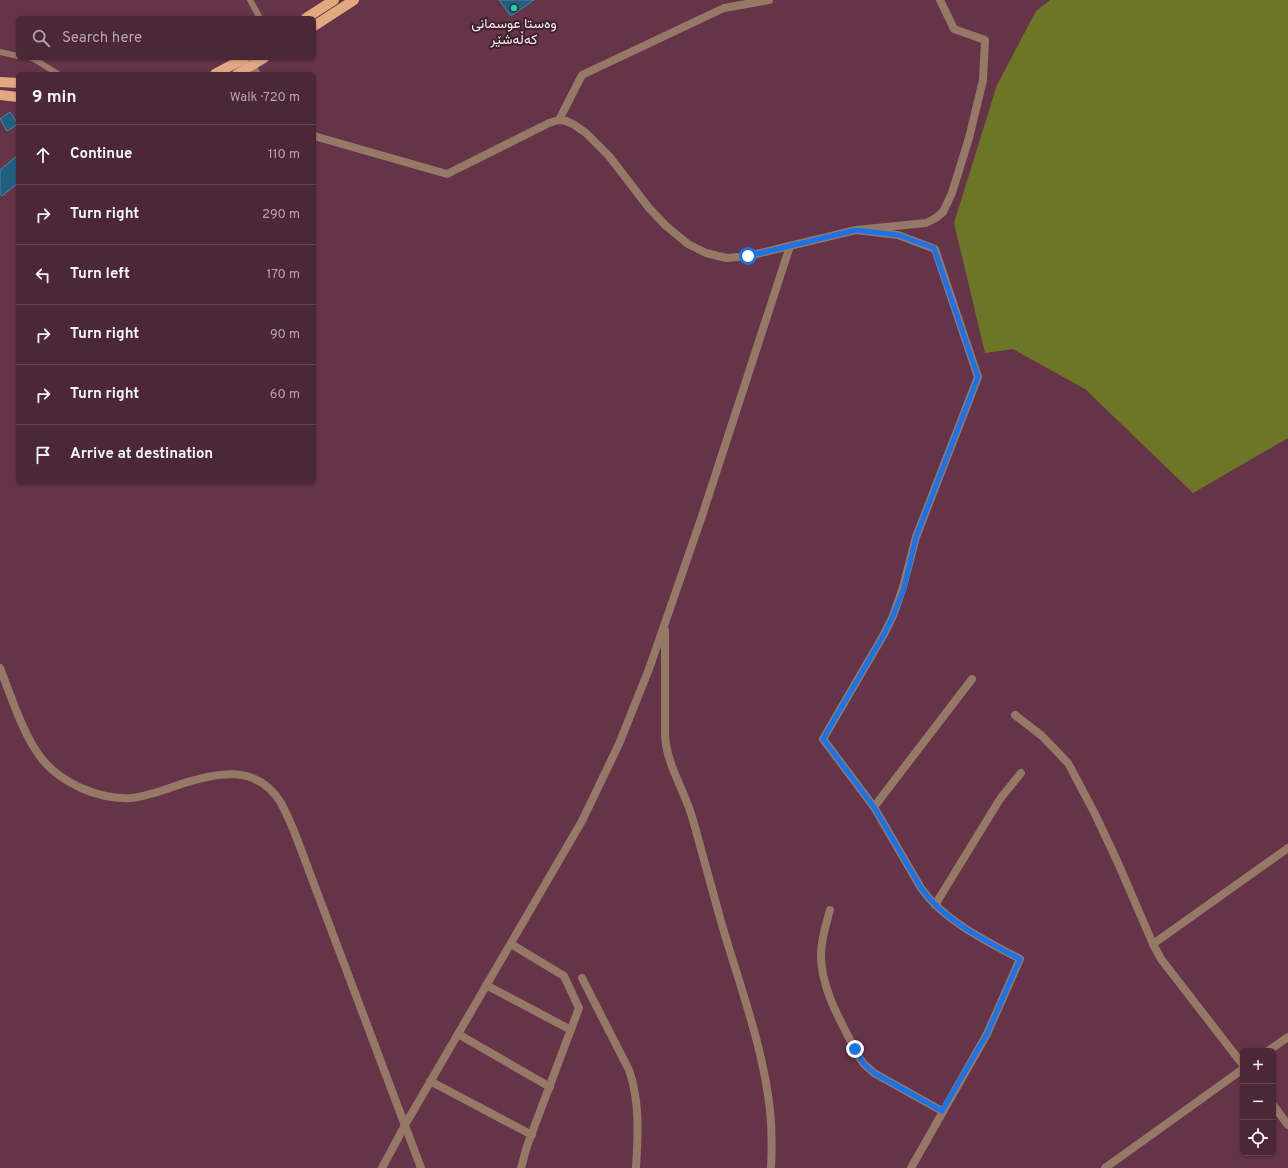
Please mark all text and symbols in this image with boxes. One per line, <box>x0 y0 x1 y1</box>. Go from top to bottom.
marker: وەستا عوسمانی کەڵەشێر <box>509 3 519 13</box>
search box <box>16 16 316 60</box>
place label: وەستا عوسمانی کەڵەشێر <box>471 16 557 49</box>
icon: search <box>30 27 52 49</box>
text: Search here <box>62 29 142 48</box>
text: 9 min <box>32 87 76 109</box>
text: Walk · 720 m <box>230 90 300 106</box>
icon: ahead <box>32 144 54 166</box>
text: Continue <box>70 145 132 164</box>
text: 110 m <box>268 147 300 163</box>
icon: right <box>32 204 54 226</box>
text: Turn right <box>70 205 139 224</box>
text: 290 m <box>262 207 300 223</box>
route start <box>739 247 757 265</box>
icon: left <box>32 264 54 286</box>
text: Turn left <box>70 265 130 284</box>
text: 170 m <box>266 267 300 283</box>
icon: right <box>32 324 54 346</box>
text: Turn right <box>70 325 139 344</box>
text: 90 m <box>270 327 300 343</box>
icon: right <box>32 384 54 406</box>
text: Turn right <box>70 385 139 404</box>
text: 60 m <box>270 387 300 403</box>
icon: arrive <box>32 444 54 466</box>
text: Arrive at destination <box>70 445 213 464</box>
route end <box>846 1040 864 1058</box>
map controls <box>1240 1048 1276 1156</box>
button: + <box>1240 1048 1276 1084</box>
button: − <box>1240 1084 1276 1120</box>
button: locate <box>1240 1120 1276 1156</box>

